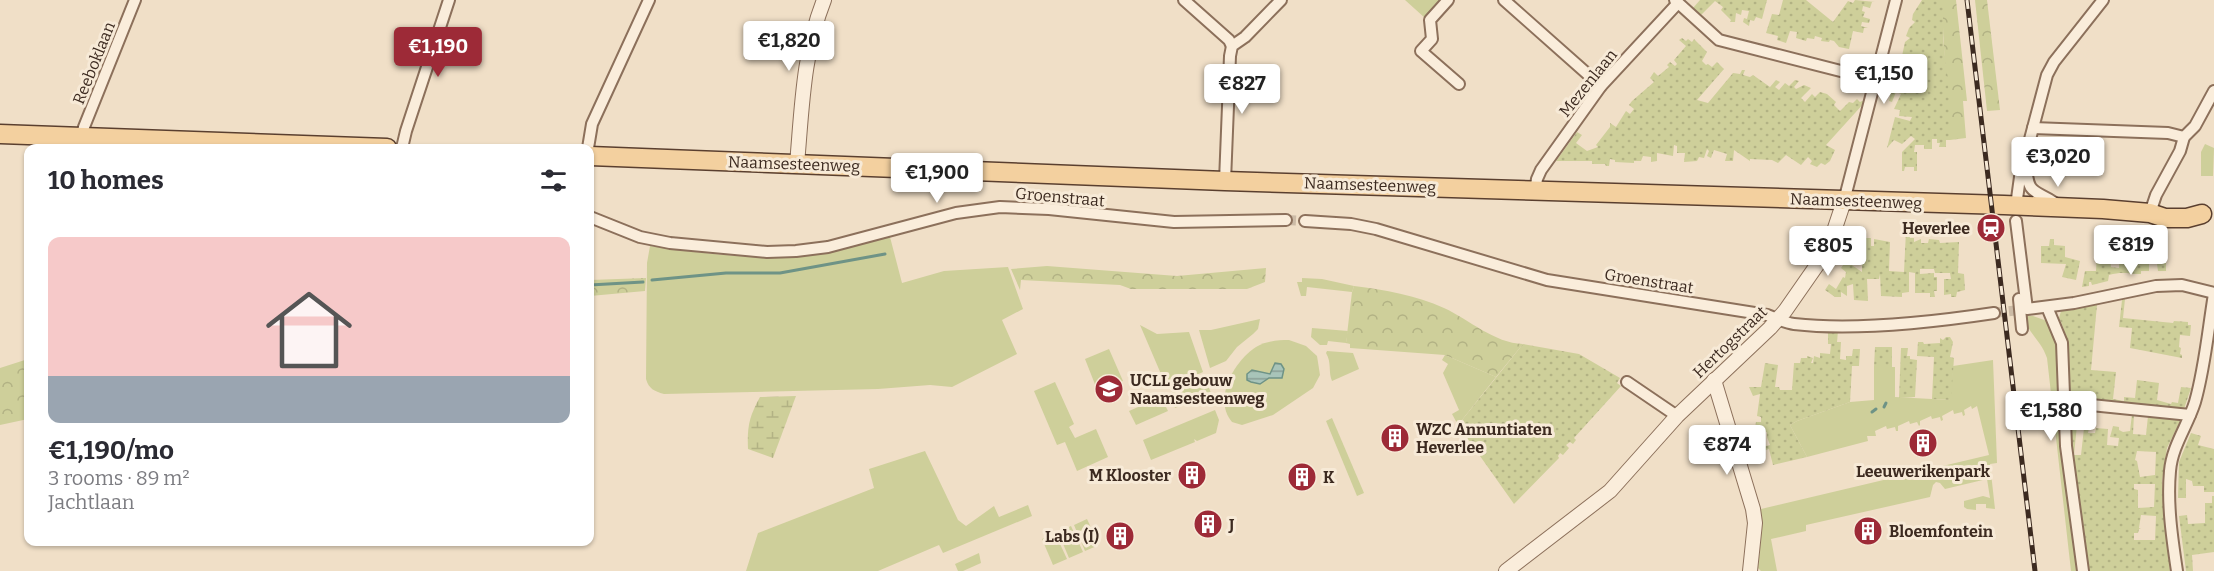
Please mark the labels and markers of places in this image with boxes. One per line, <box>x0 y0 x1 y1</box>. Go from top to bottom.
pin: €1,820 <box>740 21 838 72</box>
pin: €1,190 <box>389 27 487 78</box>
pin: €1,150 <box>1835 54 1933 105</box>
pin: €827 <box>1206 64 1278 115</box>
pin: €3,020 <box>2009 137 2107 188</box>
pin: €1,900 <box>888 153 986 204</box>
station icon: Heverlee <box>1975 212 2007 244</box>
place label: Heverlee <box>1902 219 1970 238</box>
pin: €819 <box>2095 225 2167 276</box>
pin: €805 <box>1792 226 1864 277</box>
place label: UCLL gebouw Naamsesteenweg <box>1130 371 1265 408</box>
school or university icon: UCLL gebouw Naamsesteenweg <box>1093 373 1125 405</box>
pin: €1,580 <box>2002 391 2100 442</box>
place label: WZC Annuntiaten Heverlee <box>1416 420 1553 457</box>
building icon: WZC Annuntiaten Heverlee <box>1379 422 1411 454</box>
pin: €874 <box>1691 425 1763 476</box>
building icon: Leeuwerikenpark <box>1907 427 1939 459</box>
building icon: M Klooster <box>1176 459 1208 491</box>
building icon: K <box>1286 461 1318 493</box>
place label: Leeuwerikenpark <box>1856 462 1991 481</box>
place label: M Klooster <box>1089 466 1171 485</box>
place label: K <box>1323 468 1335 487</box>
building icon: J <box>1192 508 1224 540</box>
place label: J <box>1228 515 1235 534</box>
building icon: Bloemfontein <box>1852 515 1884 547</box>
building icon: Labs (I) <box>1104 520 1136 552</box>
place label: Bloemfontein <box>1889 522 1994 541</box>
place label: Labs (I) <box>1045 527 1099 546</box>

